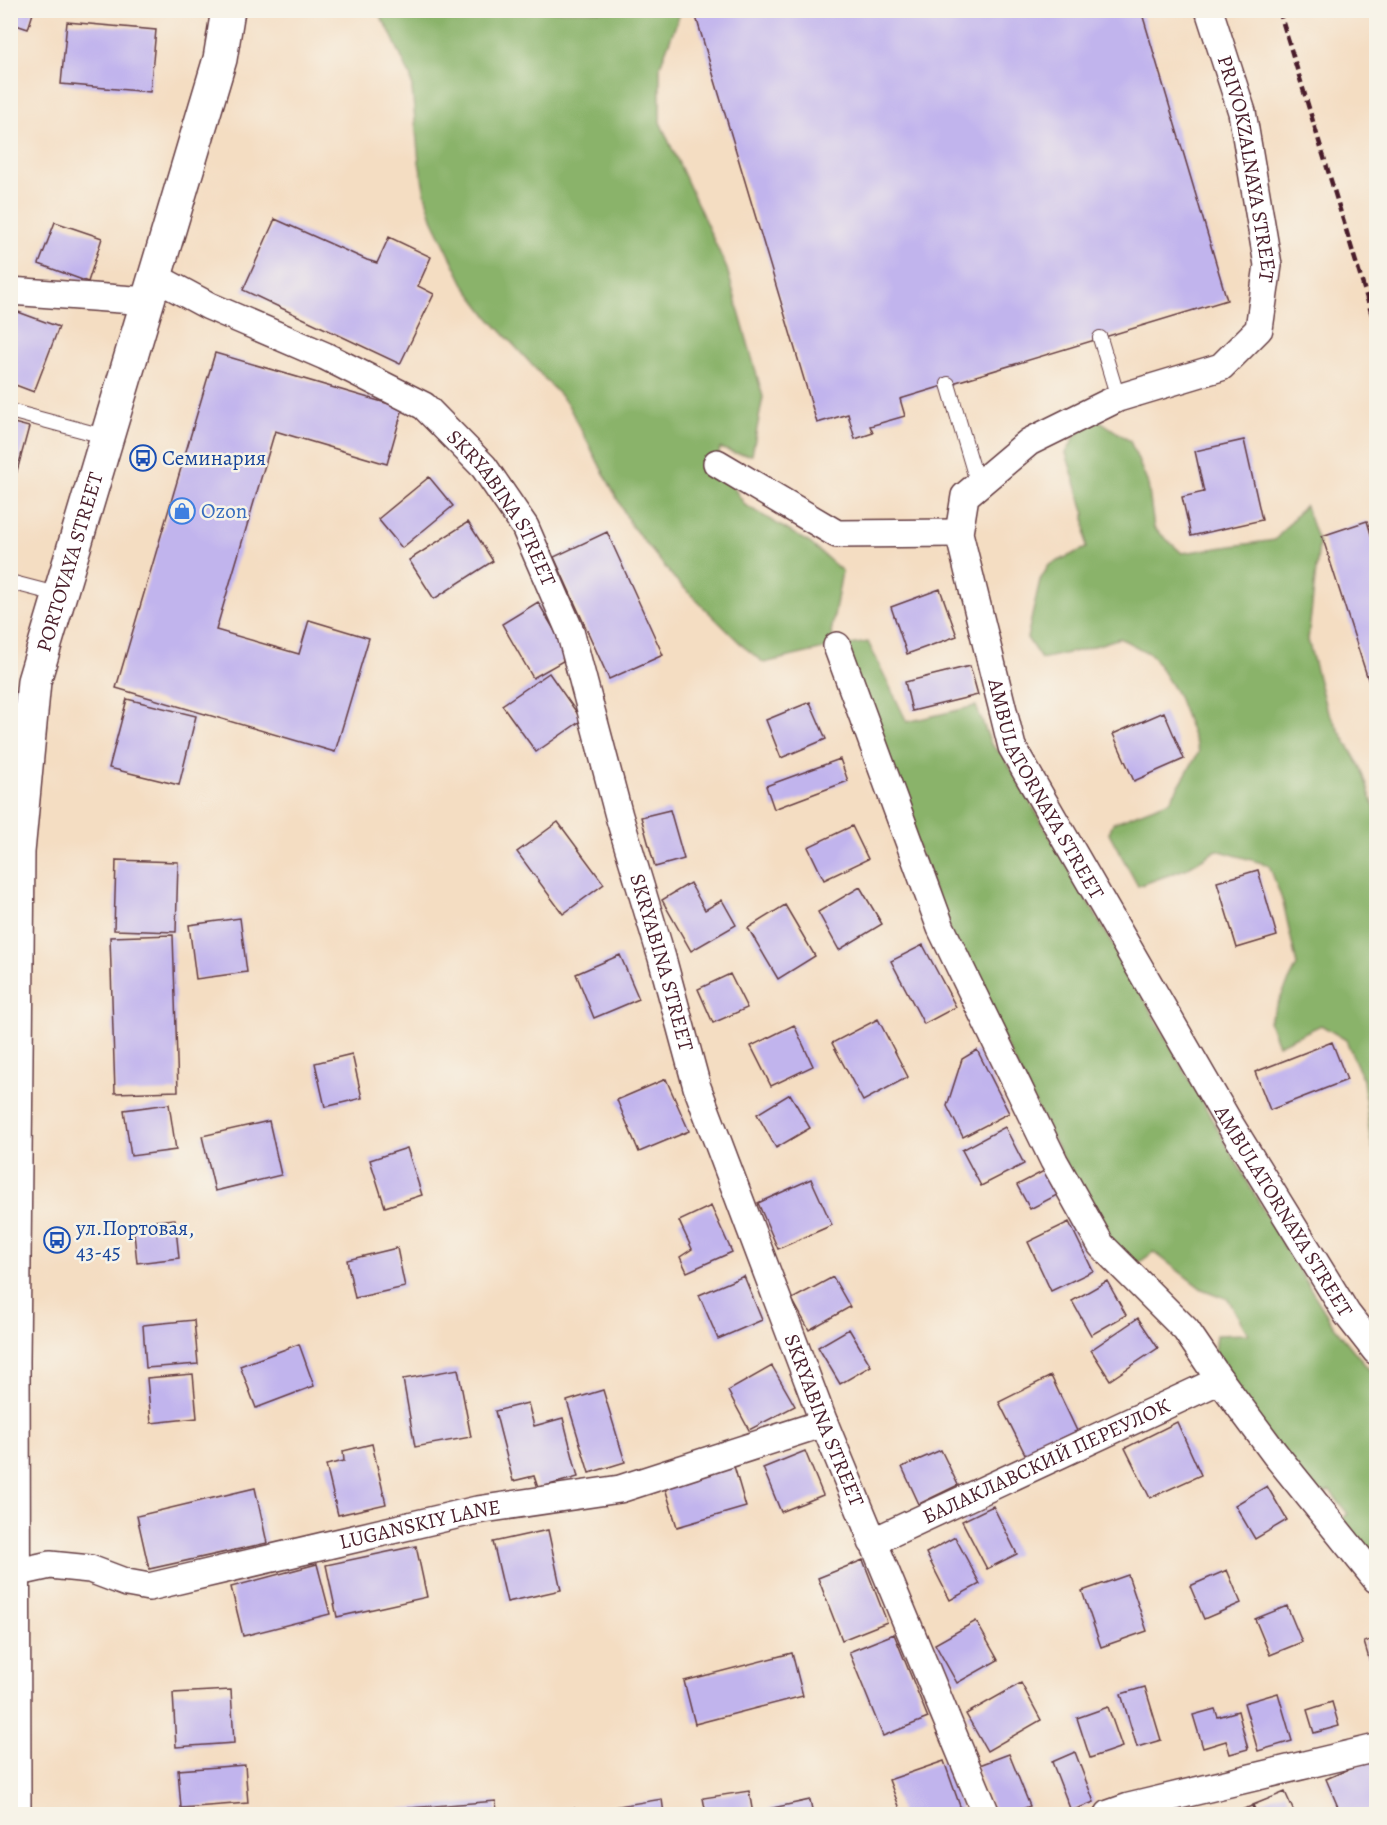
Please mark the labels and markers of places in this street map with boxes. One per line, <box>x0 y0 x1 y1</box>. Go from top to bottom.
bus stop icon: Семинария <box>128 443 158 473</box>
place label: Семинария <box>162 444 266 472</box>
shop icon: Ozon <box>167 496 197 526</box>
place label: Ozon <box>201 497 247 525</box>
place label: ул.Портовая, 43-45 <box>75 1214 194 1266</box>
bus stop icon: ул.Портовая, 43-45 <box>42 1225 72 1255</box>

